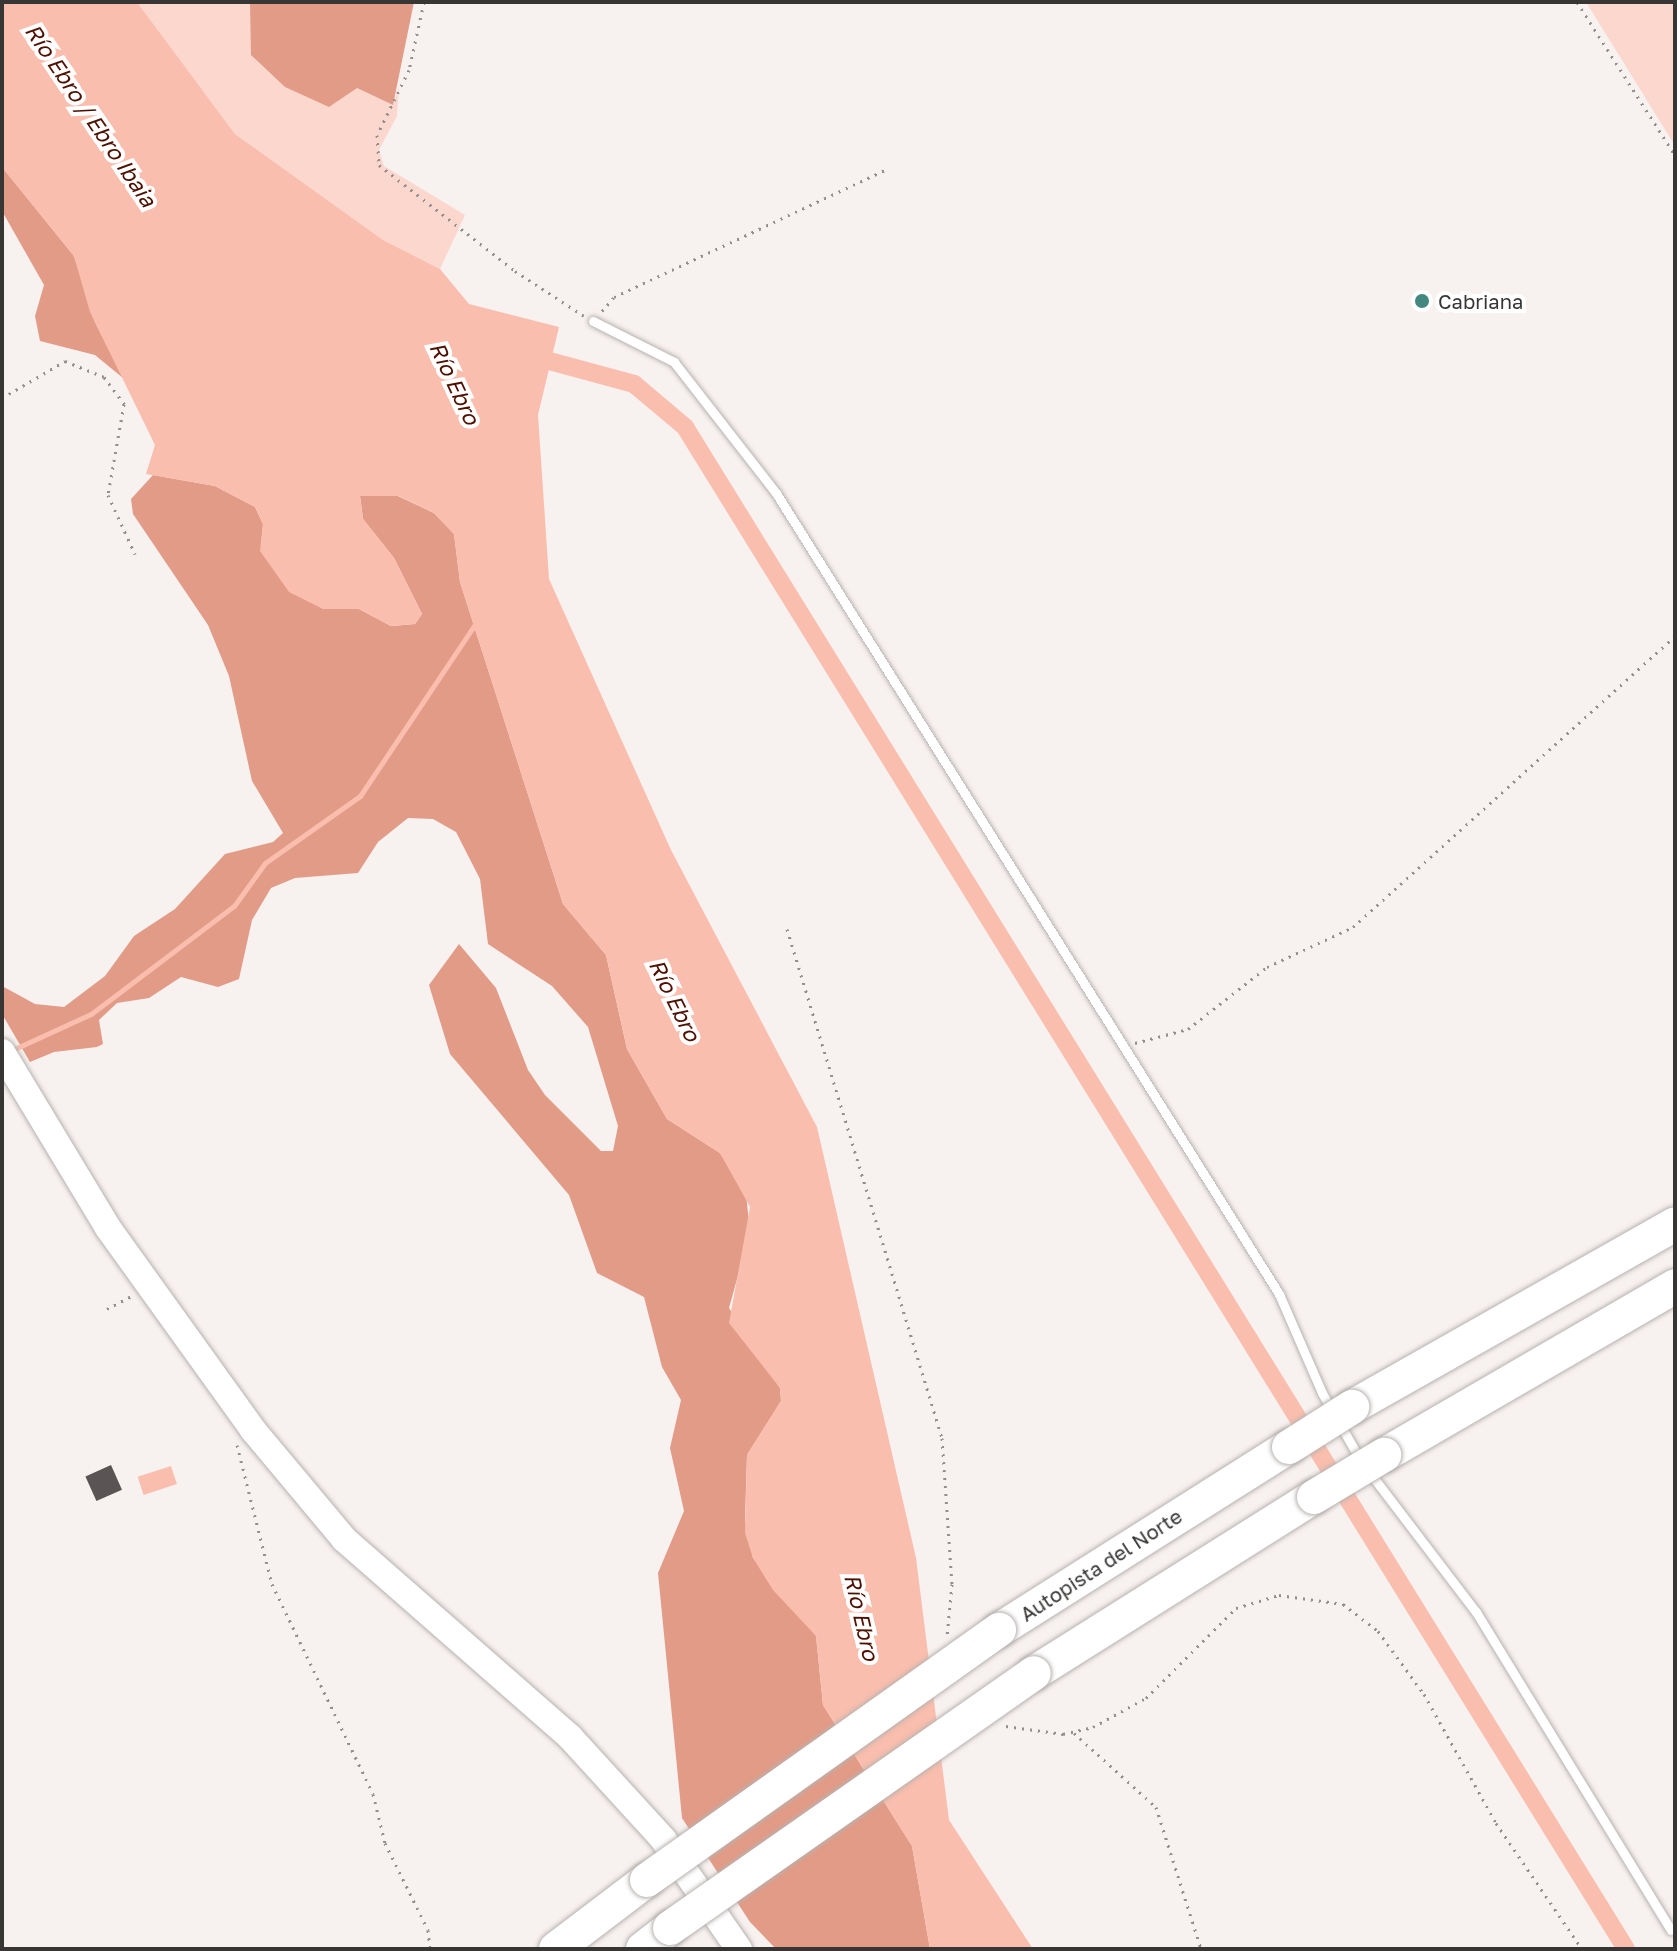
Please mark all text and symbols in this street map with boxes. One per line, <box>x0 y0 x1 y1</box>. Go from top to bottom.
water label: Río Ebro / Ebro Ibaia <box>20 19 162 211</box>
place label: Cabriana <box>1438 289 1523 313</box>
marker: Cabriana <box>1413 292 1431 310</box>
water label: Río Ebro <box>424 338 486 428</box>
water label: Río Ebro <box>644 955 706 1045</box>
street label: Autopista del Norte <box>1016 1504 1186 1626</box>
water label: Río Ebro <box>839 1571 885 1663</box>

